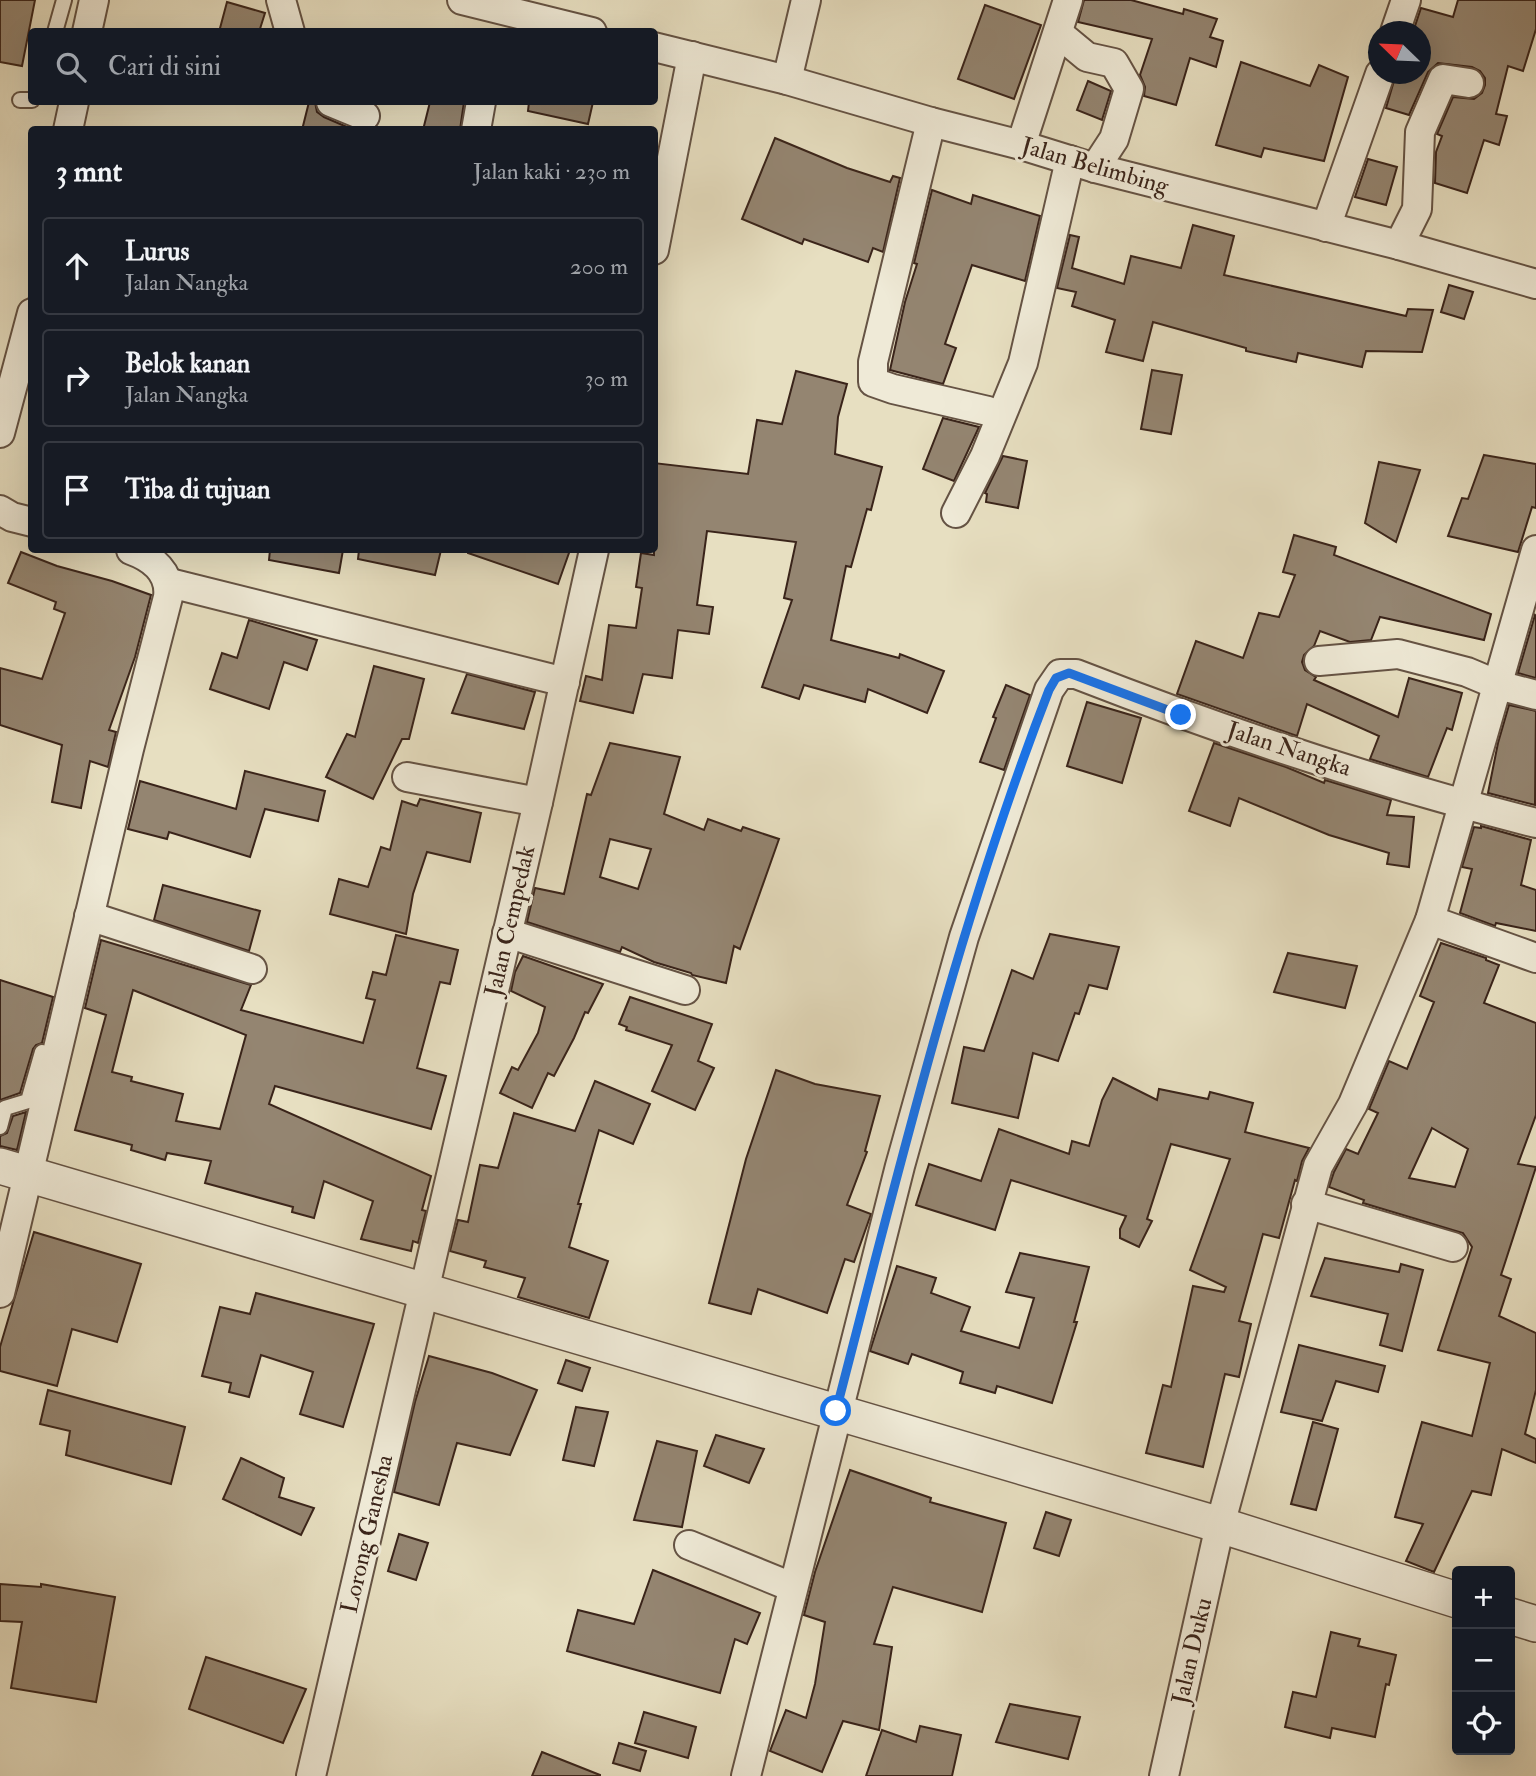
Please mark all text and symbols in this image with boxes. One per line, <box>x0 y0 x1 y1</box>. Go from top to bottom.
north arrow <box>1368 21 1431 84</box>
search box <box>28 28 658 105</box>
icon: search <box>52 48 90 86</box>
text: Cari di sini <box>108 51 221 83</box>
street label: Jalan Belimbing <box>1017 130 1173 202</box>
text: 3 mnt <box>56 153 122 190</box>
text: Jalan kaki · 230 m <box>473 157 630 186</box>
text: Lurus <box>125 236 189 268</box>
icon: ahead <box>58 247 96 285</box>
text: 200 m <box>570 252 628 281</box>
text: Jalan Nangka <box>125 268 248 297</box>
text: Belok kanan <box>125 348 250 380</box>
icon: right <box>58 359 96 397</box>
text: 30 m <box>585 364 628 393</box>
text: Jalan Nangka <box>125 380 248 409</box>
icon: arrive <box>58 471 96 509</box>
text: Tiba di tujuan <box>125 474 270 506</box>
route end <box>1165 699 1196 730</box>
street label: Jalan Nangka <box>1222 714 1356 784</box>
street label: Jalan Cempedak <box>477 842 543 1000</box>
route start <box>820 1395 851 1426</box>
street label: Lorong Ganesha <box>334 1451 401 1616</box>
map controls <box>1452 1566 1515 1755</box>
button: + <box>1452 1566 1515 1629</box>
street label: Jalan Duku <box>1165 1595 1219 1708</box>
button: − <box>1452 1629 1515 1692</box>
button: locate <box>1452 1692 1515 1755</box>

